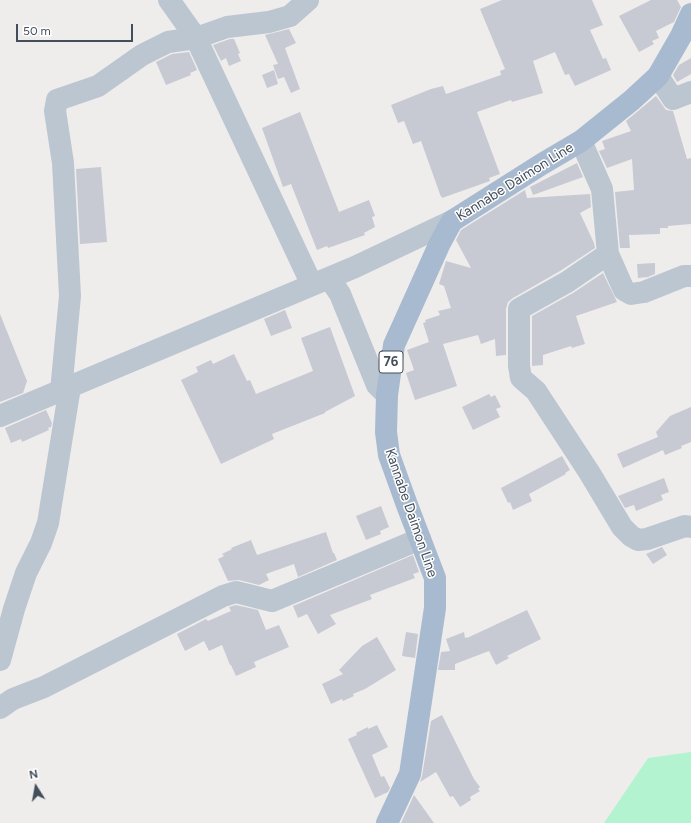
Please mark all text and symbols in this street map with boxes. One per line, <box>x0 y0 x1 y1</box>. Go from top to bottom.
scale bar <box>18 16 135 42</box>
text: 50 m <box>23 24 51 38</box>
street label: Kannabe Daimon Line <box>453 139 577 225</box>
road number: 76 <box>379 351 403 373</box>
street label: Kannabe Daimon Line <box>381 446 441 580</box>
north arrow <box>16 767 56 807</box>
text: N <box>28 768 39 782</box>

